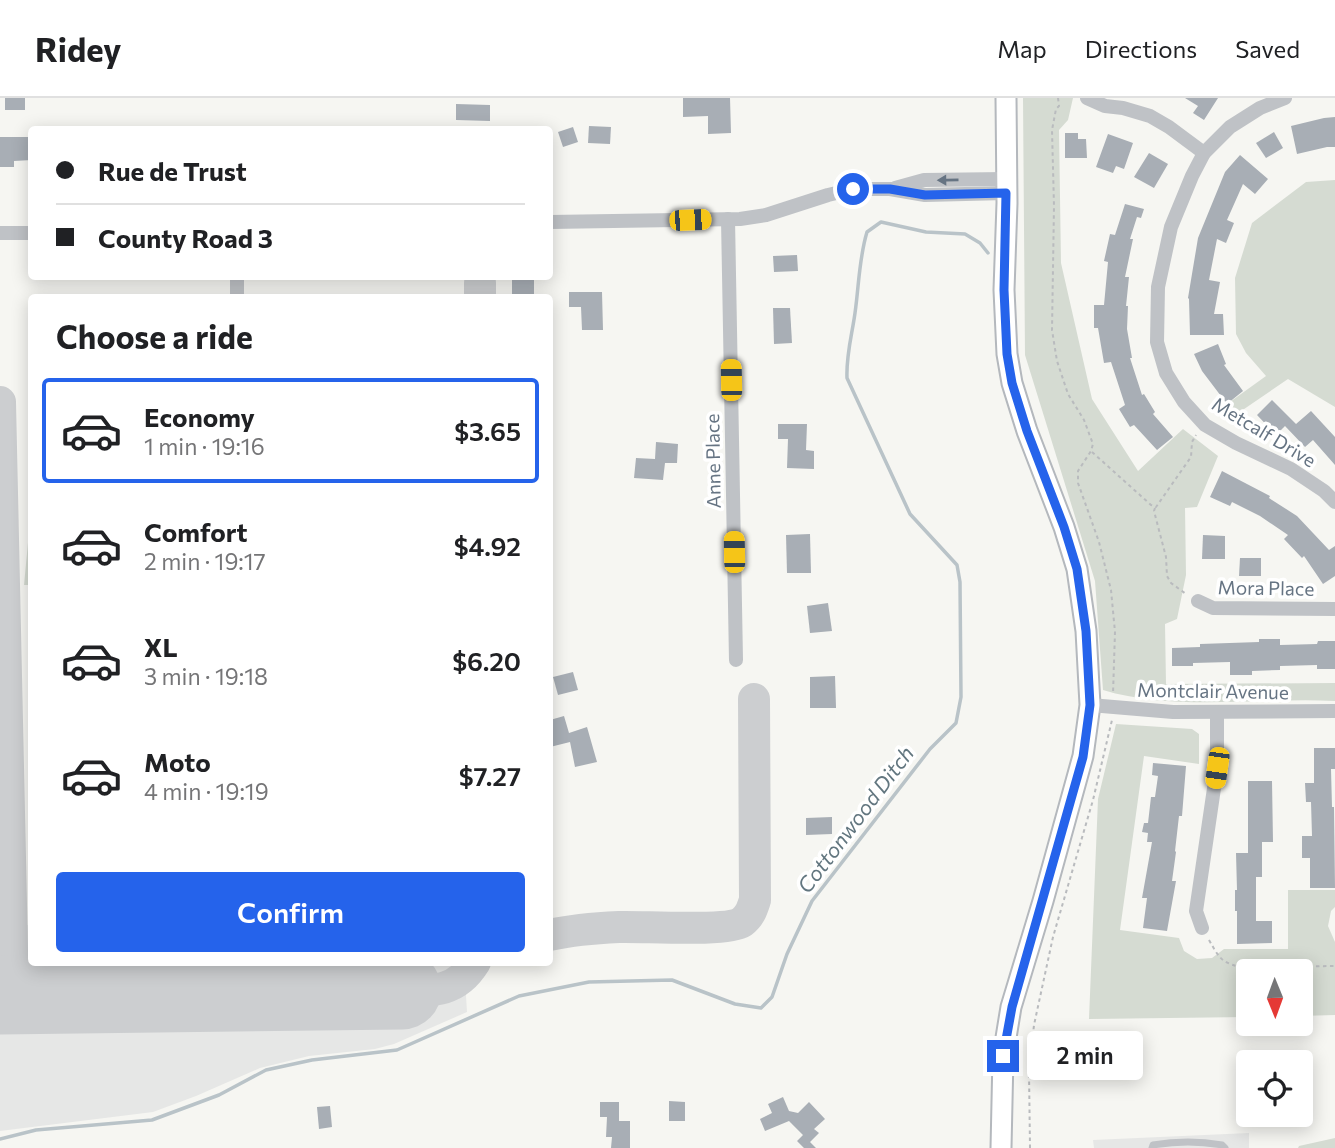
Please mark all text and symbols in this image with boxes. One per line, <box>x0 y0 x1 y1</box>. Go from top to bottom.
text: Ridey <box>35 28 121 69</box>
text: Map <box>997 34 1047 63</box>
text: Directions <box>1085 34 1197 63</box>
text: Saved <box>1235 34 1300 63</box>
text: Rue de Trust <box>98 155 247 186</box>
route start <box>837 173 869 205</box>
one-way arrow <box>936 174 958 185</box>
car <box>669 209 712 231</box>
text: County Road 3 <box>98 222 273 253</box>
text: Choose a ride <box>56 316 253 356</box>
car <box>721 359 742 401</box>
street label: Metcalf Drive <box>1208 392 1320 472</box>
icon: car <box>60 399 123 462</box>
text: Economy <box>144 401 255 432</box>
street label: Anne Place <box>700 413 725 509</box>
text: $3.65 <box>454 415 521 446</box>
text: 1 min · 19:16 <box>144 432 265 460</box>
icon: car <box>60 514 123 577</box>
text: Comfort <box>144 516 247 547</box>
text: $4.92 <box>454 530 521 561</box>
car <box>724 531 745 573</box>
text: 2 min · 19:17 <box>144 547 266 575</box>
street label: Mora Place <box>1218 575 1314 600</box>
icon: car <box>60 629 123 692</box>
text: XL <box>144 631 178 662</box>
text: $6.20 <box>452 645 521 676</box>
text: 3 min · 19:18 <box>144 662 268 690</box>
street label: Montclair Avenue <box>1137 678 1289 703</box>
water label: Cottonwood Ditch <box>791 741 918 897</box>
icon: car <box>60 744 123 807</box>
text: Moto <box>144 746 211 777</box>
car <box>1204 746 1231 790</box>
text: $7.27 <box>459 760 521 791</box>
text: 4 min · 19:19 <box>144 777 269 805</box>
button: Confirm <box>56 872 525 952</box>
north arrow <box>1236 959 1312 1036</box>
map controls <box>1236 959 1313 1127</box>
callout: 2 min <box>1028 1032 1143 1080</box>
route end <box>987 1040 1019 1072</box>
text: 2 min <box>1057 1041 1113 1069</box>
button: locate <box>1236 1050 1313 1127</box>

